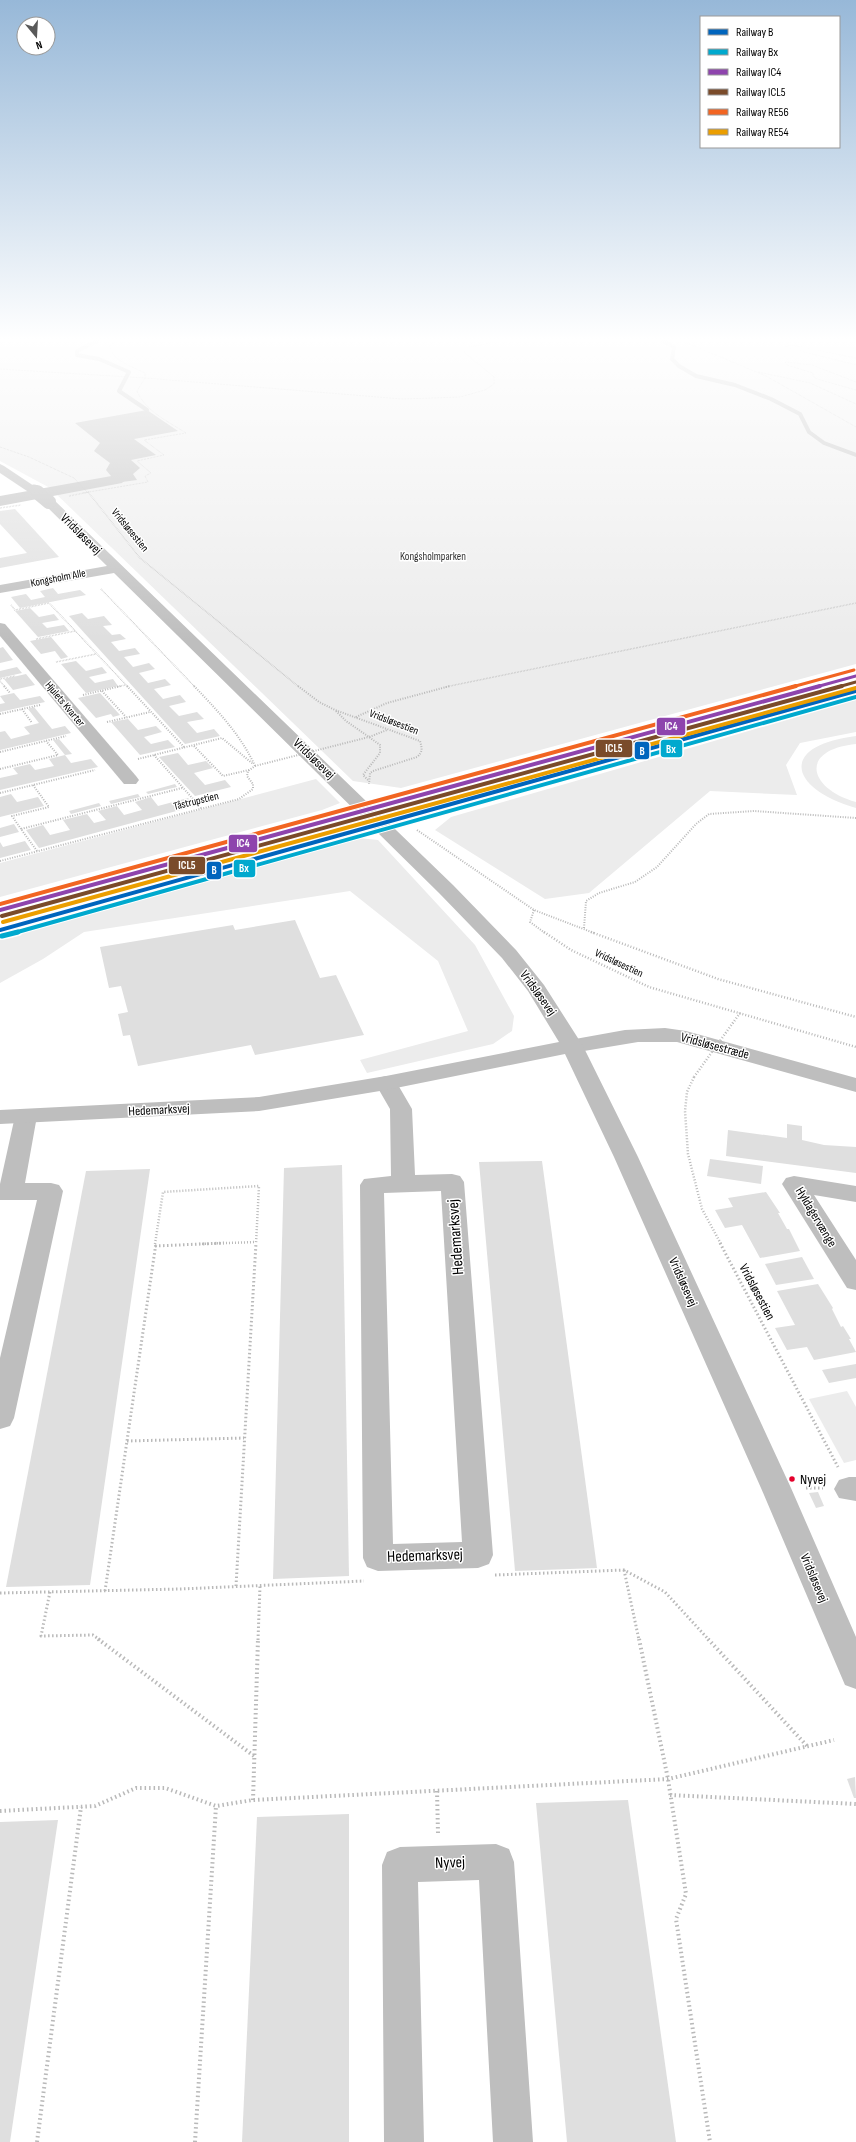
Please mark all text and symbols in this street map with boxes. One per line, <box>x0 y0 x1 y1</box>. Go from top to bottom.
north arrow <box>16 16 56 56</box>
legend <box>700 16 840 148</box>
text: Railway B <box>736 25 773 40</box>
text: N <box>34 38 44 52</box>
text: Railway Bx <box>736 45 778 60</box>
text: Railway IC4 <box>736 65 781 80</box>
text: Railway ICL5 <box>736 85 786 100</box>
text: Railway RE56 <box>736 105 789 120</box>
text: Railway RE54 <box>736 125 788 140</box>
street label: Vridsløsestien <box>109 506 152 555</box>
street label: Vridsløsevej <box>57 510 105 558</box>
park label: Kongsholmparken <box>400 550 466 563</box>
street label: Kongsholm Alle <box>29 566 87 590</box>
street label: Hjulets Kvarter <box>42 679 88 729</box>
street label: Vridsløsestien <box>367 707 421 737</box>
line badge: IC4 <box>656 717 686 736</box>
text: IC4 <box>664 720 678 733</box>
street label: Vridsløsevej <box>290 735 338 783</box>
line badge: ICL5 <box>595 739 633 758</box>
line badge: Bx <box>660 739 683 758</box>
line badge: B <box>634 741 650 760</box>
text: ICL5 <box>605 742 623 755</box>
text: Bx <box>666 743 676 756</box>
text: B <box>639 745 645 758</box>
street label: Tåstrupstien <box>172 789 220 813</box>
line badge: IC4 <box>228 834 258 853</box>
text: IC4 <box>236 837 250 850</box>
line badge: ICL5 <box>168 856 206 875</box>
text: ICL5 <box>178 859 196 872</box>
line badge: Bx <box>233 859 256 878</box>
line badge: B <box>206 861 222 880</box>
text: Bx <box>239 862 249 875</box>
text: B <box>211 864 217 877</box>
street label: Vridsløsestien <box>593 946 646 980</box>
street label: Vridsløsevej <box>516 967 560 1019</box>
street label: Vridsløsestræde <box>679 1029 751 1063</box>
street label: Hedemarksvej <box>128 1100 190 1120</box>
street label: Hyldagervænge <box>792 1184 840 1250</box>
street label: Hedemarksvej <box>444 1198 468 1275</box>
street label: Vridsløsevej <box>665 1255 701 1309</box>
street label: Vridsløsestien <box>736 1261 778 1323</box>
place label: Nyvej <box>800 1471 826 1488</box>
marker: Nyvej <box>787 1474 797 1484</box>
street label: Hedemarksvej <box>387 1545 463 1567</box>
street label: Vridsløsevej <box>796 1551 832 1605</box>
street label: Nyvej <box>435 1853 465 1873</box>

